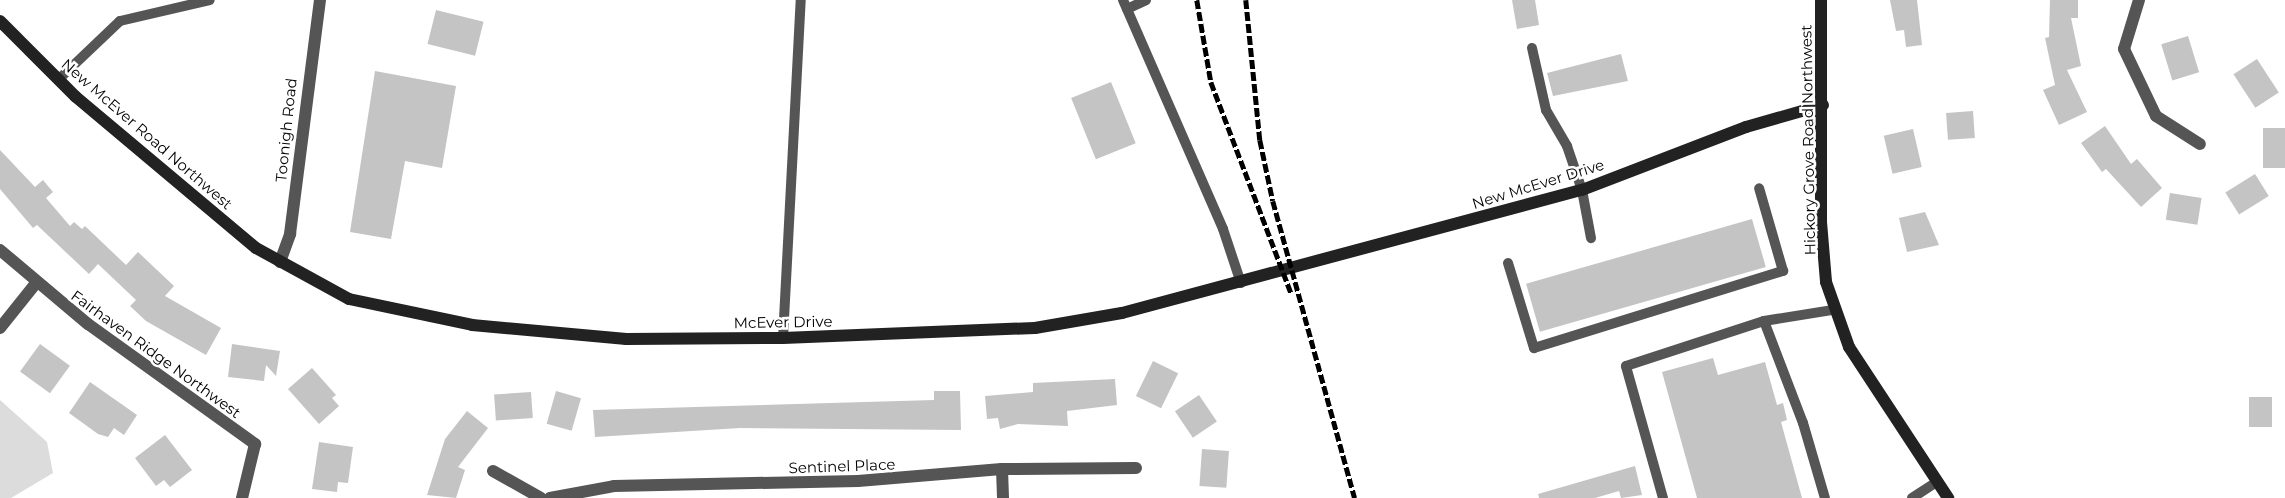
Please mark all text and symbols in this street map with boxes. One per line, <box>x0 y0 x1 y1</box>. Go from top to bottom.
street label: Hickory Grove Road Northwest <box>1797 25 1819 255</box>
street label: New McEver Road Northwest <box>58 55 236 213</box>
street label: Toonigh Road <box>272 77 300 183</box>
street label: New McEver Drive <box>1470 155 1606 213</box>
street label: Fairhaven Ridge Northwest <box>68 286 244 422</box>
street label: McEver Drive <box>733 312 833 332</box>
street label: Sentinel Place <box>788 455 896 477</box>

